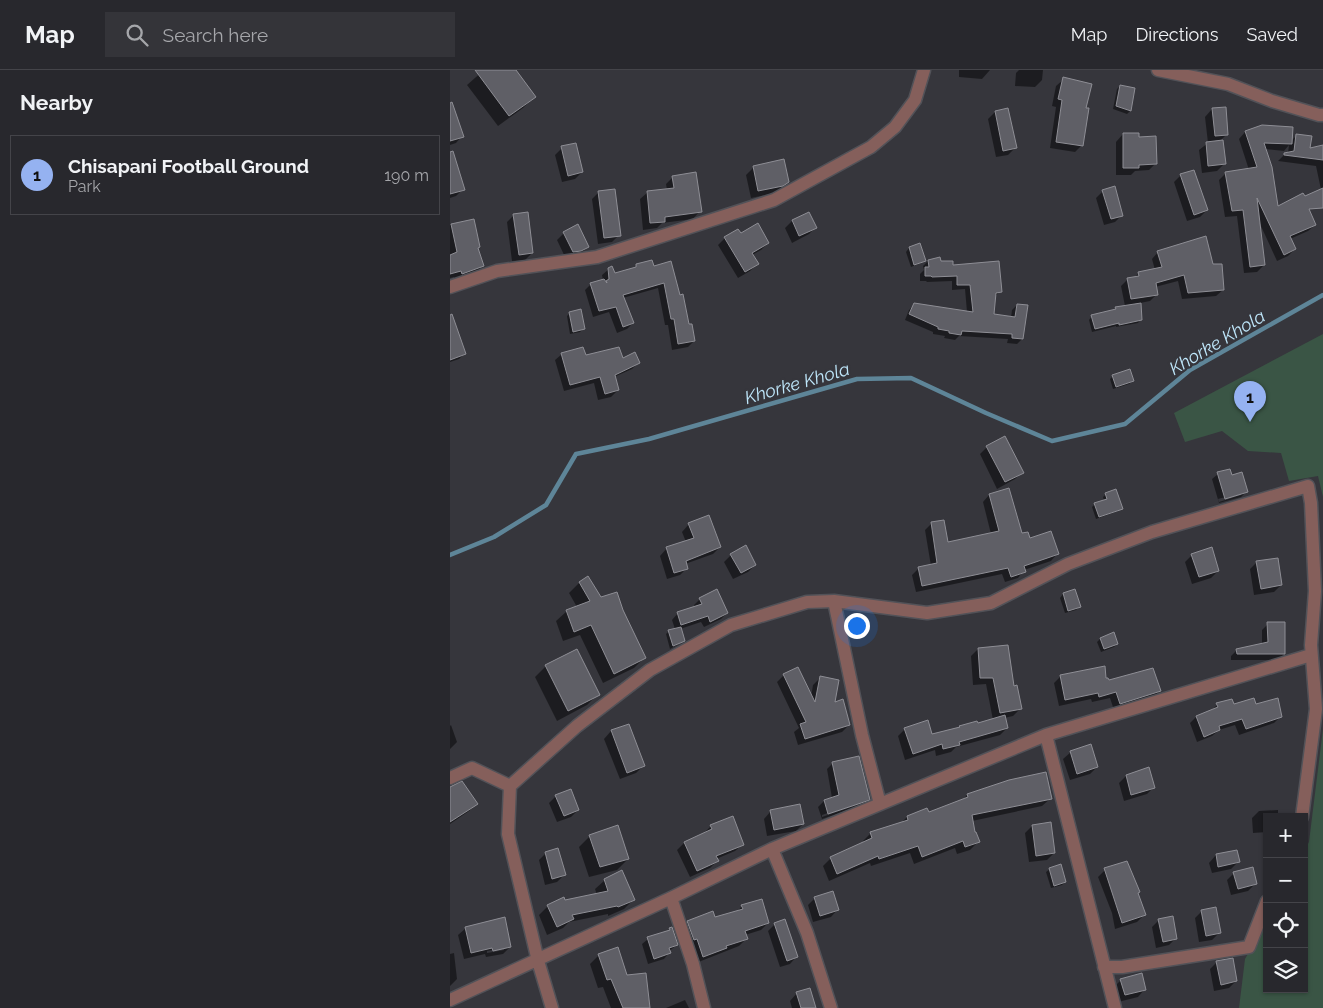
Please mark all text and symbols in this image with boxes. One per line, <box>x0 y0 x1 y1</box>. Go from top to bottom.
search box <box>105 12 455 57</box>
text: Map <box>25 20 75 49</box>
icon: search <box>123 21 151 49</box>
text: Search here <box>163 24 268 46</box>
text: Map <box>1071 24 1107 45</box>
text: Directions <box>1135 24 1219 45</box>
text: Saved <box>1247 24 1298 45</box>
text: Nearby <box>20 90 93 115</box>
text: Chisapani Football Ground <box>68 155 309 177</box>
text: 1 <box>33 166 41 185</box>
text: 190 m <box>384 166 429 185</box>
text: Park <box>68 177 101 196</box>
water label: Khorke Khola <box>1165 305 1269 379</box>
water label: Khorke Khola <box>742 358 852 408</box>
pin: 1 <box>1234 381 1266 422</box>
your location <box>844 613 870 639</box>
map controls <box>1263 813 1308 993</box>
button: + <box>1263 813 1308 858</box>
button: − <box>1263 858 1308 903</box>
button: locate <box>1263 903 1308 948</box>
button: layers <box>1263 948 1308 993</box>

